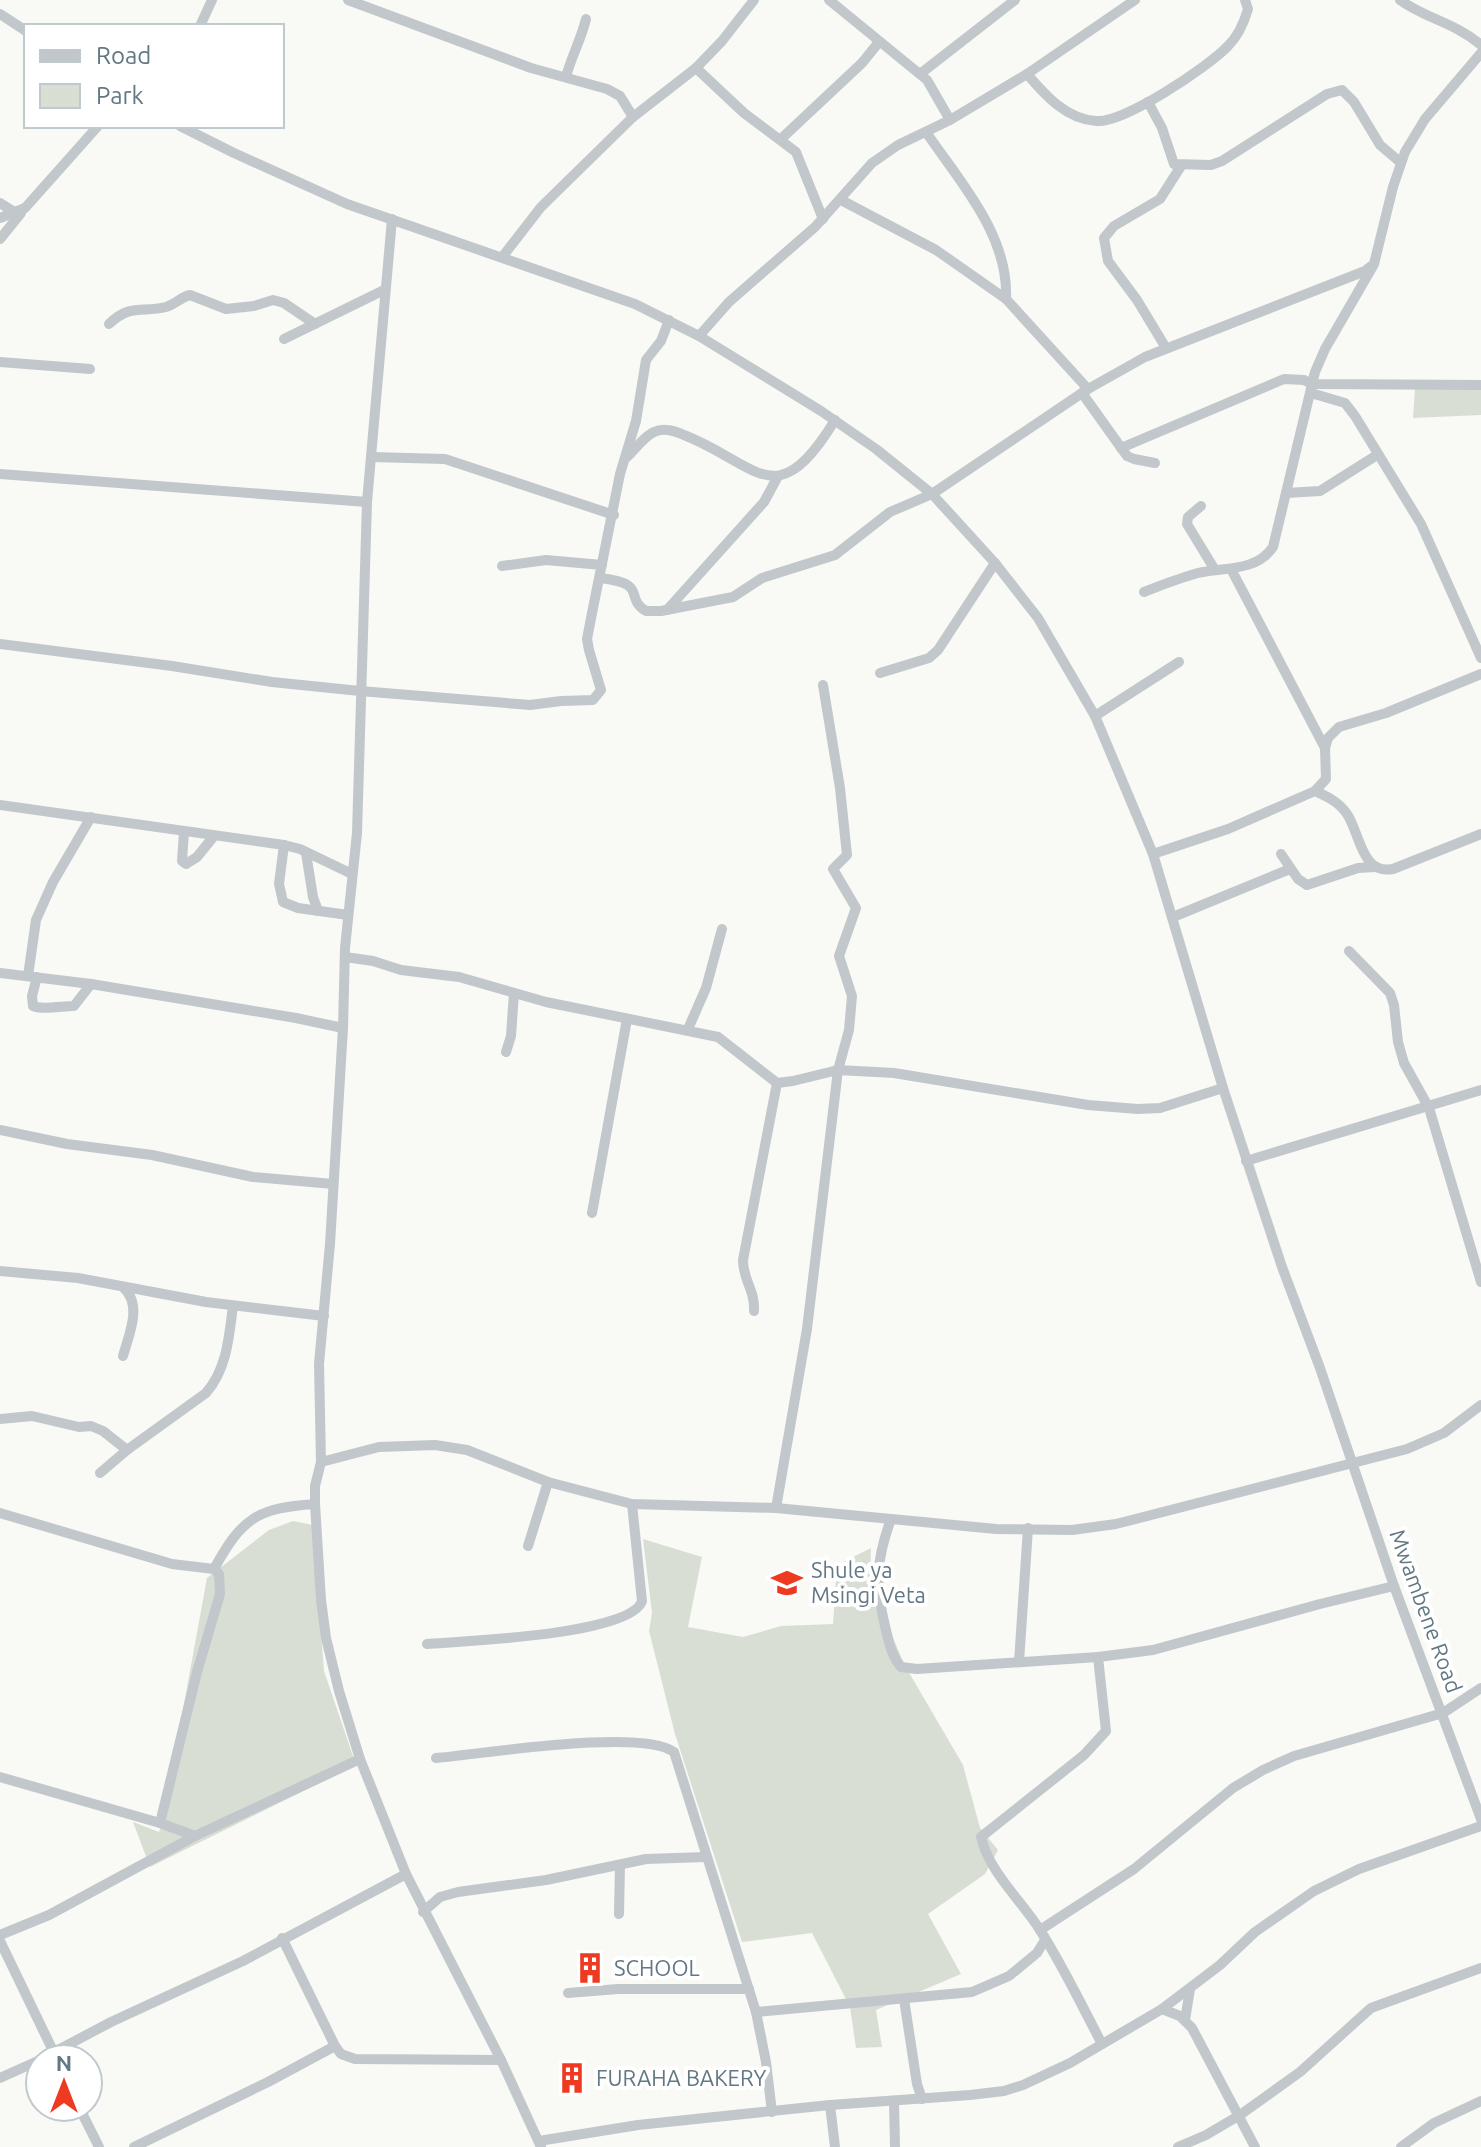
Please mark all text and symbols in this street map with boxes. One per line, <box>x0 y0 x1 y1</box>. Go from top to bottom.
legend <box>24 24 284 128</box>
text: Road <box>96 42 151 69</box>
text: Park <box>96 82 144 109</box>
street label: Mwambene Road <box>1385 1526 1468 1696</box>
place label: Shule ya Msingi Veta <box>811 1557 926 1607</box>
school or university icon: Shule ya Msingi Veta <box>770 1566 804 1600</box>
building icon: SCHOOL <box>573 1951 607 1985</box>
place label: SCHOOL <box>614 1955 700 1980</box>
north arrow <box>24 2043 104 2123</box>
text: N <box>56 2050 72 2075</box>
building icon: FURAHA BAKERY <box>555 2061 589 2095</box>
place label: FURAHA BAKERY <box>596 2065 766 2090</box>

